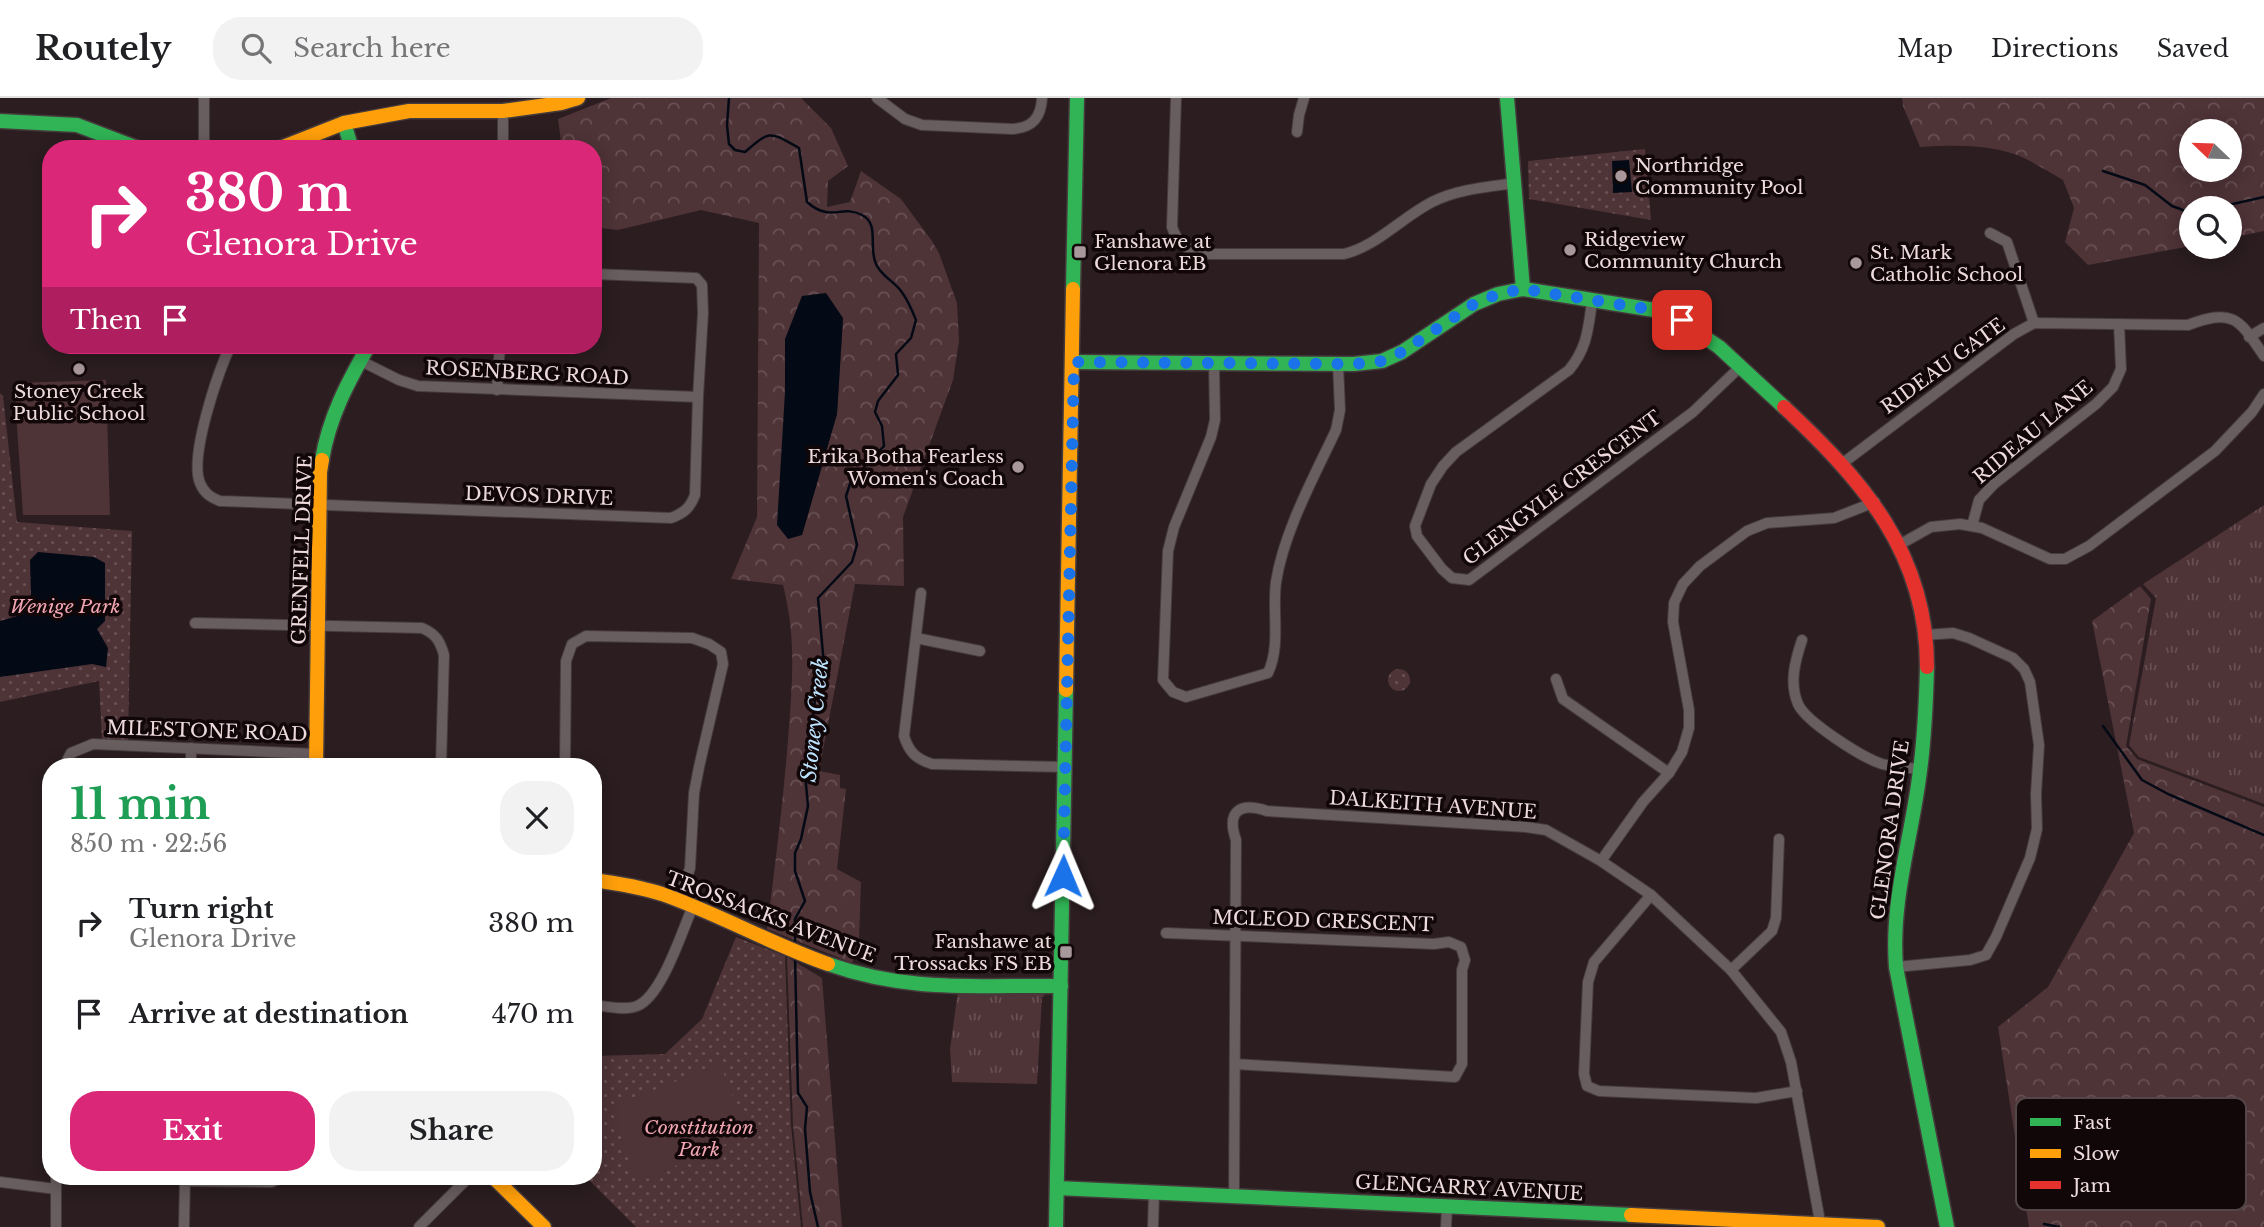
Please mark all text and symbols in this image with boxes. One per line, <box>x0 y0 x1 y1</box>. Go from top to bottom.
search box <box>213 17 703 80</box>
text: Routely <box>35 28 171 69</box>
icon: search <box>237 29 275 67</box>
text: Search here <box>293 32 451 64</box>
text: Map <box>1897 34 1953 63</box>
text: Directions <box>1991 34 2119 63</box>
text: Saved <box>2157 34 2229 63</box>
north arrow <box>2179 119 2242 182</box>
map controls <box>2179 119 2242 259</box>
place label: Northridge Community Pool <box>1635 154 1803 199</box>
text: 380 m <box>185 163 352 224</box>
icon: right <box>70 168 161 259</box>
marker: Northridge Community Pool <box>1613 168 1629 184</box>
button: search <box>2179 196 2242 259</box>
text: Glenora Drive <box>185 224 418 264</box>
place label: Ridgeview Community Church <box>1584 228 1782 273</box>
place label: Fanshawe at Glenora EB <box>1094 230 1212 275</box>
place label: St. Mark Catholic School <box>1870 241 2023 286</box>
marker: Ridgeview Community Church <box>1562 242 1578 258</box>
marker: Fanshawe at Glenora EB <box>1072 244 1088 260</box>
marker: St. Mark Catholic School <box>1848 255 1864 271</box>
pin <box>1652 290 1712 350</box>
icon: arrive <box>156 301 194 339</box>
icon: arrive <box>1663 301 1701 339</box>
text: Then <box>70 304 142 336</box>
street label: RIDEAU GATE <box>1877 313 2009 419</box>
street label: ROSENBERG ROAD <box>425 356 629 390</box>
marker: Stoney Creek Public School <box>71 361 87 377</box>
street label: RIDEAU LANE <box>1969 376 2097 488</box>
place label: Stoney Creek Public School <box>12 380 146 425</box>
street label: GLENGYLE CRESCENT <box>1458 406 1666 570</box>
place label: Erika Botha Fearless Women's Coach <box>807 445 1004 490</box>
street label: GRENFELL DRIVE <box>287 455 317 645</box>
marker: Erika Botha Fearless Women's Coach <box>1010 459 1026 475</box>
street label: DEVOS DRIVE <box>464 482 614 510</box>
park label: Wenige Park <box>10 595 120 618</box>
water label: Stoney Creek <box>796 657 834 783</box>
street label: MILESTONE ROAD <box>106 716 308 746</box>
street label: GLENORA DRIVE <box>1866 739 1914 921</box>
text: 11 min <box>70 778 210 830</box>
button: close <box>500 781 574 855</box>
street label: DALKEITH AVENUE <box>1328 786 1538 824</box>
text: 850 m · 22:56 <box>70 830 227 858</box>
position arrow <box>1026 839 1100 913</box>
street label: TROSSACKS AVENUE <box>663 866 879 968</box>
text: Turn right <box>129 893 274 925</box>
icon: right <box>70 904 108 942</box>
street label: MCLEOD CRESCENT <box>1212 906 1434 936</box>
text: 380 m <box>488 907 574 939</box>
text: Glenora Drive <box>129 925 296 953</box>
place label: Fanshawe at Trossacks FS EB <box>894 930 1053 975</box>
marker: Fanshawe at Trossacks FS EB <box>1058 944 1074 960</box>
icon: arrive <box>70 995 108 1033</box>
text: Arrive at destination <box>129 998 409 1030</box>
text: 470 m <box>492 998 574 1030</box>
button: Exit <box>70 1091 315 1171</box>
button: Share <box>329 1091 574 1171</box>
legend <box>2016 1098 2246 1210</box>
text: Fast <box>2073 1111 2112 1134</box>
park label: Constitution Park <box>644 1116 754 1161</box>
text: Slow <box>2073 1142 2120 1165</box>
street label: GLENGARRY AVENUE <box>1354 1171 1584 1205</box>
text: Jam <box>2070 1174 2111 1197</box>

